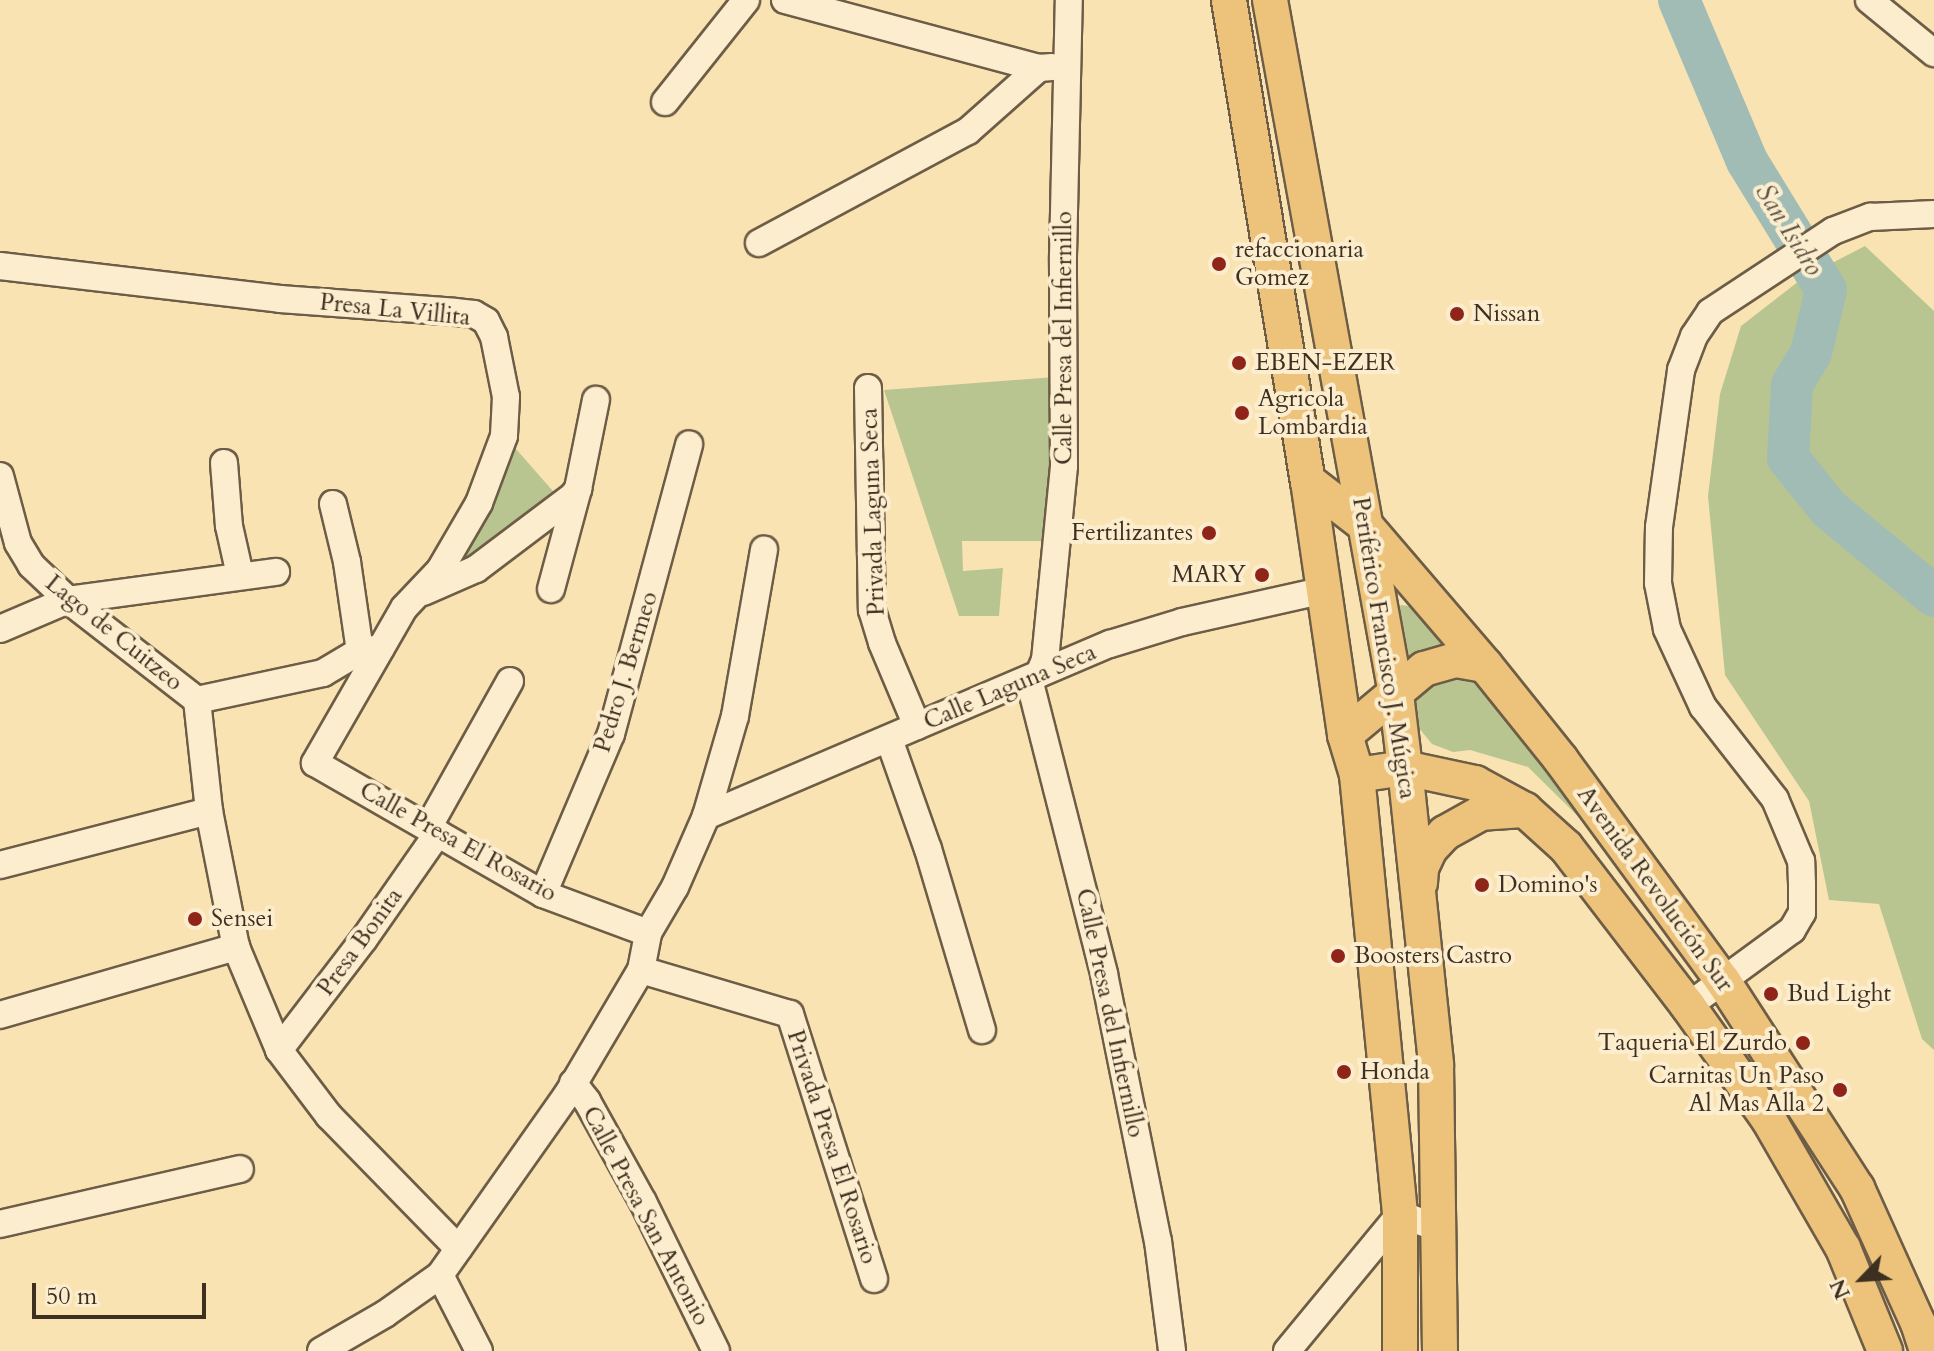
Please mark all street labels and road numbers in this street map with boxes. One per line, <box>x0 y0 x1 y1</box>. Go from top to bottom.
street label: Calle Presa del Infiernillo <box>1050 211 1078 465</box>
street label: Presa La Villita <box>318 288 472 332</box>
street label: Privada Laguna Seca <box>855 408 891 616</box>
street label: Periférico Francisco J. Múgica <box>1346 495 1422 801</box>
street label: Lago de Cuitzeo <box>40 569 188 697</box>
street label: Pedro J. Bermeo <box>588 588 664 756</box>
street label: Calle Laguna Seca <box>919 638 1101 736</box>
street label: Calle Presa El Rosario <box>354 776 562 908</box>
street label: Avenida Revolución Sur <box>1571 781 1739 997</box>
street label: Presa Bonita <box>311 882 409 1002</box>
street label: Calle Presa del Infiernillo <box>1070 886 1150 1140</box>
street label: Privada Presa El Rosario <box>781 1026 883 1268</box>
street label: Calle Presa San Antonio <box>576 1101 716 1331</box>

